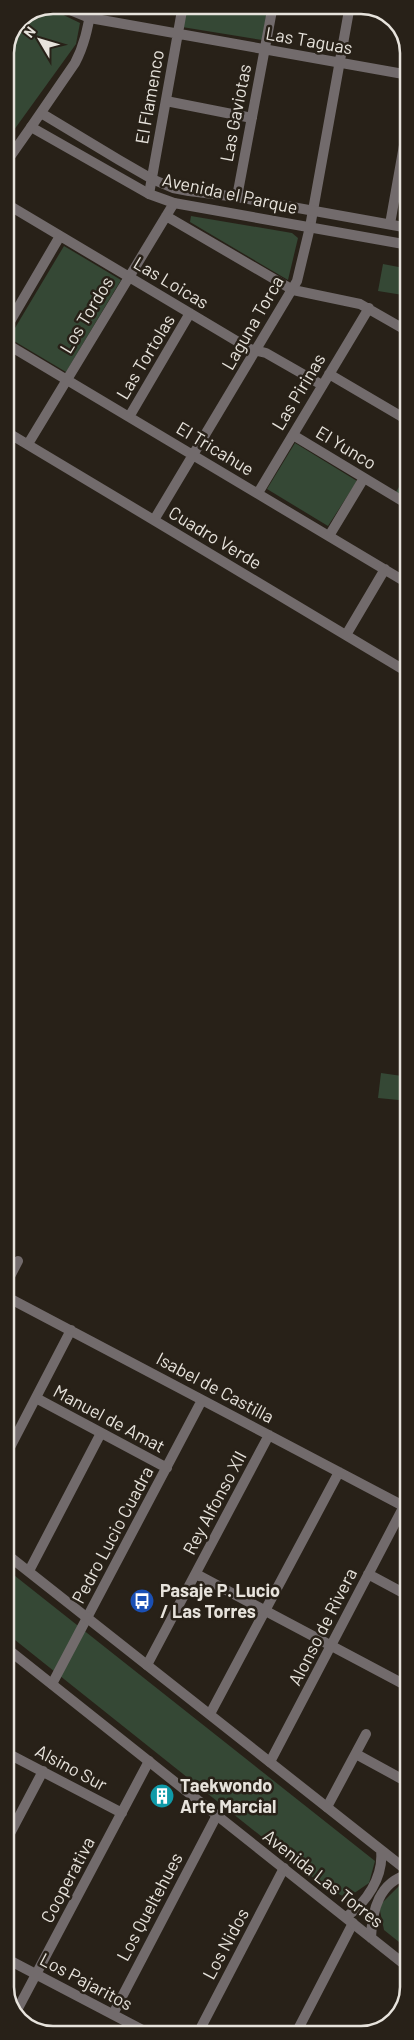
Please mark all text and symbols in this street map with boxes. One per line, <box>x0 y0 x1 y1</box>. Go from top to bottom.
north arrow <box>15 15 65 65</box>
street label: Las Taguas <box>264 22 354 58</box>
text: N <box>20 23 39 41</box>
street label: El Flamenco <box>130 48 168 146</box>
street label: Las Gaviotas <box>215 62 255 163</box>
street label: Avenida el Parque <box>161 168 300 218</box>
street label: Las Loicas <box>130 251 213 313</box>
street label: Los Tordos <box>55 272 118 357</box>
street label: Laguna Torca <box>216 272 288 373</box>
street label: Las Tortolas <box>111 310 179 403</box>
street label: Las Pirinas <box>267 349 330 434</box>
street label: El Tricahue <box>173 416 258 480</box>
street label: El Yunco <box>312 421 381 474</box>
street label: Cuadro Verde <box>165 501 266 574</box>
street label: Isabel de Castilla <box>153 1347 278 1427</box>
street label: Manuel de Amat <box>50 1379 169 1457</box>
street label: Rey Alfonso XII <box>178 1447 251 1558</box>
street label: Pedro Lucio Cuadra <box>67 1462 158 1607</box>
street label: Alonso de Rivera <box>283 1564 361 1689</box>
place label: Pasaje P. Lucio / Las Torres <box>160 1579 280 1622</box>
bus stop icon: Pasaje P. Lucio / Las Torres <box>129 1588 155 1614</box>
street label: Alsino Sur <box>32 1739 111 1795</box>
place label: Taekwondo Arte Marcial <box>180 1774 276 1817</box>
building icon: Taekwondo Arte Marcial <box>149 1783 175 1809</box>
street label: Avenida Las Torres <box>259 1824 388 1932</box>
street label: Cooperativa <box>35 1833 99 1926</box>
street label: Los Queltehues <box>111 1849 187 1964</box>
street label: Los Nidos <box>197 1904 253 1983</box>
street label: Los Pajaritos <box>36 1948 136 2015</box>

